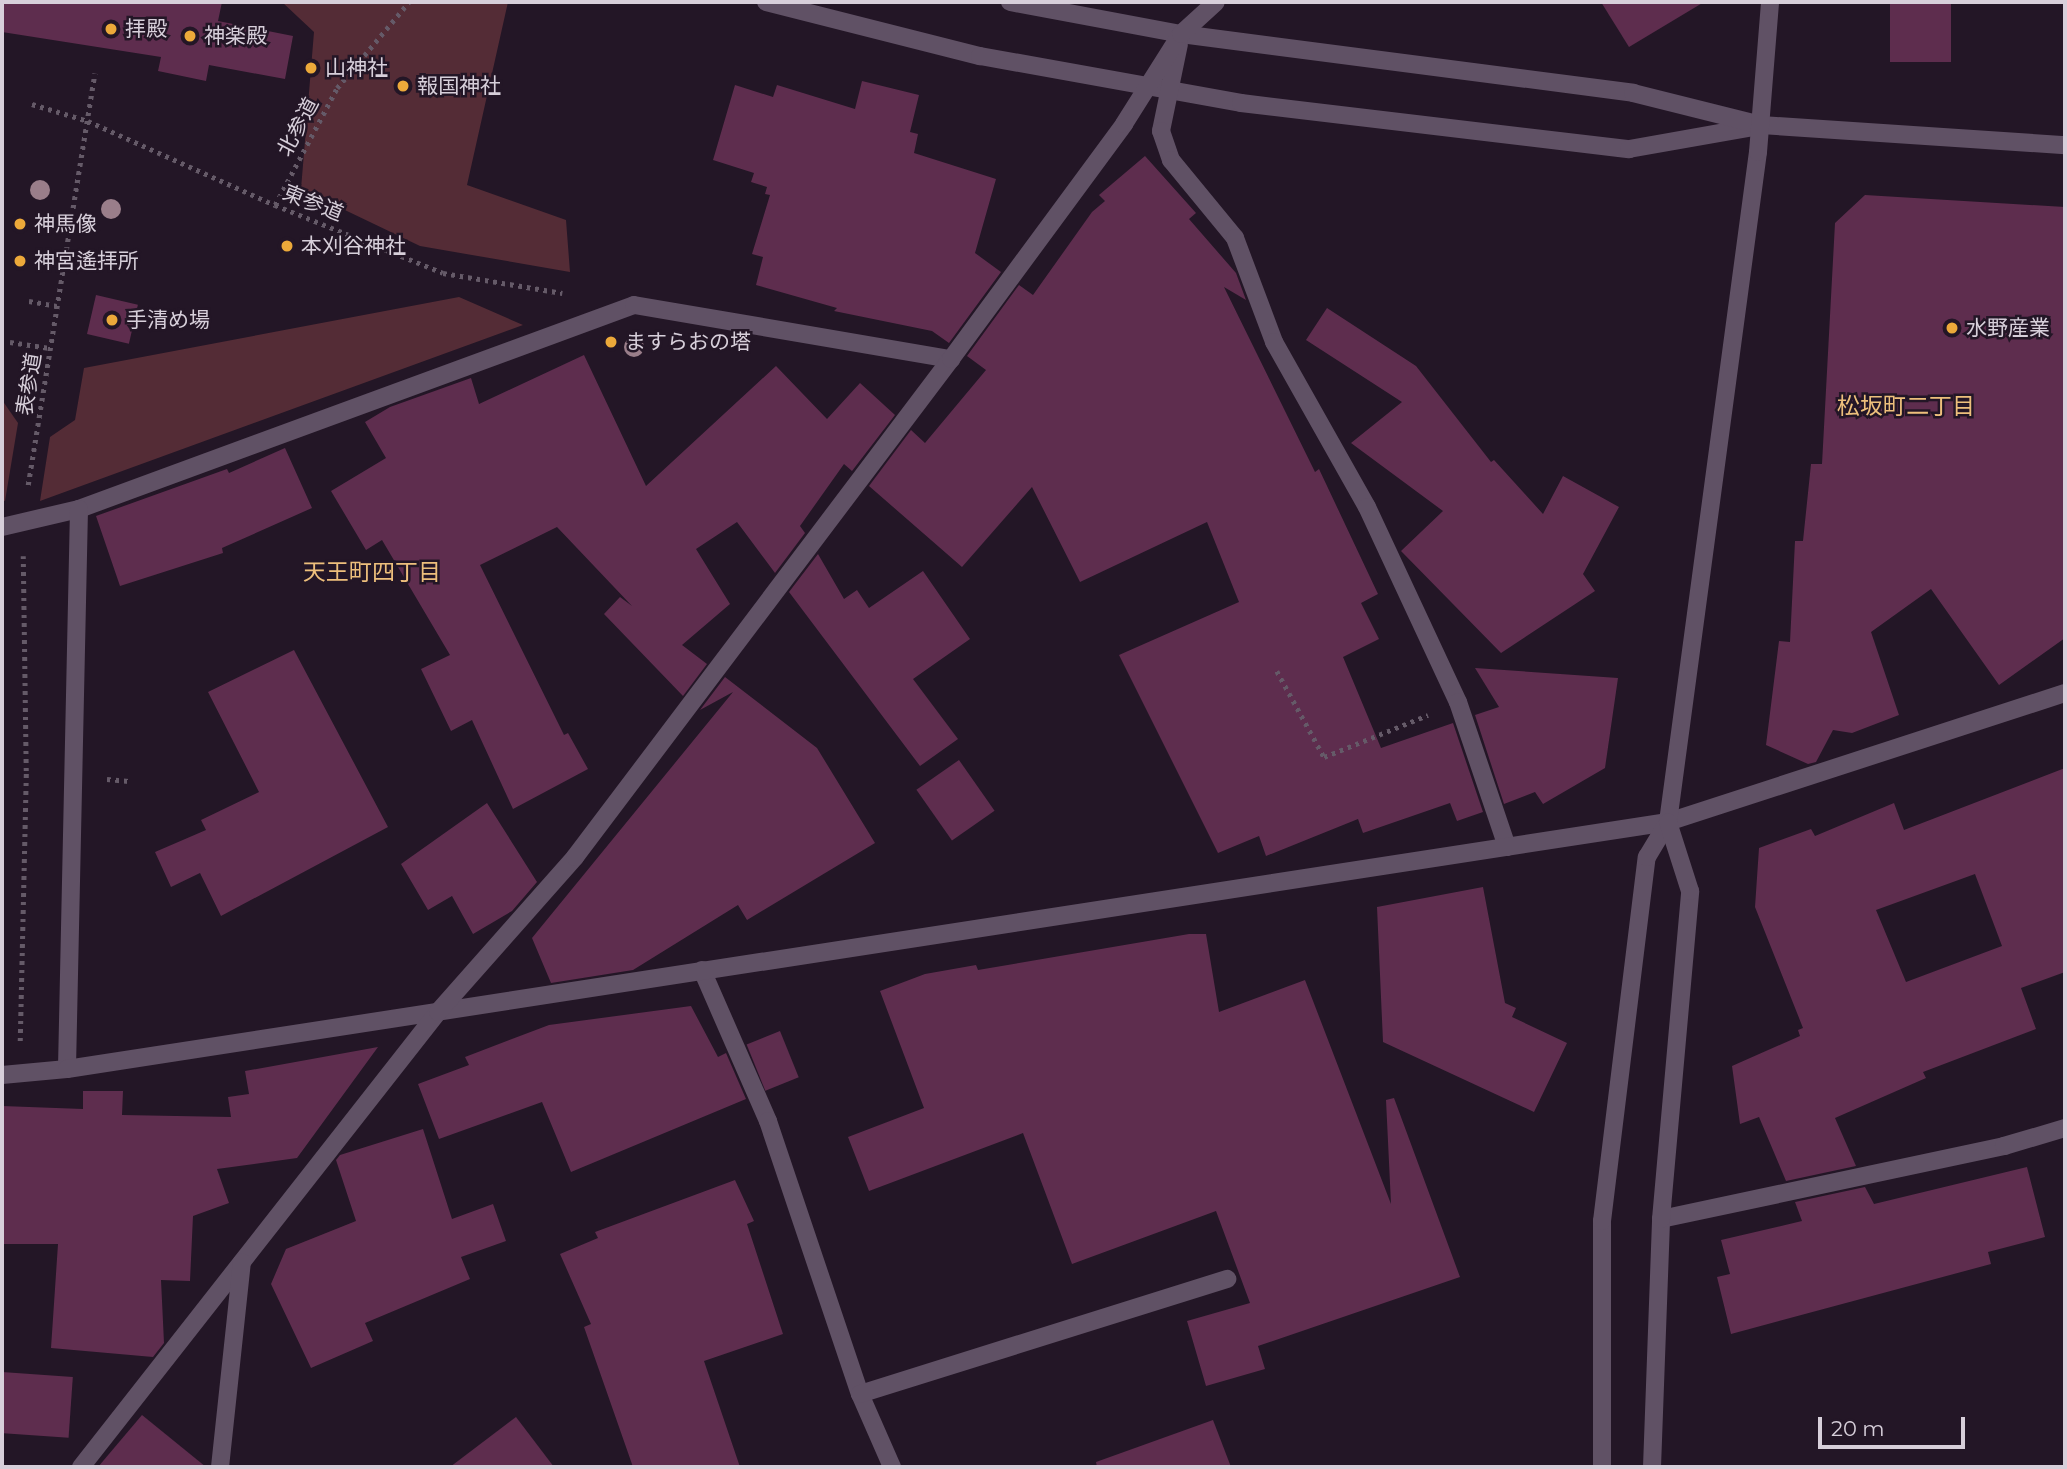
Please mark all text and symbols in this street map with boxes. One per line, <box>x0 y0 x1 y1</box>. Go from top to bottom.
place label: 拝殿 <box>125 16 167 42</box>
marker: 拝殿 <box>103 21 119 37</box>
place label: 神楽殿 <box>204 23 267 49</box>
marker: 神楽殿 <box>182 28 198 44</box>
place label: 山神社 <box>325 55 388 81</box>
marker: 山神社 <box>303 60 319 76</box>
place label: 報国神社 <box>417 73 501 99</box>
marker: 報国神社 <box>395 78 411 94</box>
street label: 北参道 <box>272 93 324 161</box>
street label: 東参道 <box>279 180 347 226</box>
place label: 神馬像 <box>34 211 97 237</box>
marker: 神馬像 <box>12 216 28 232</box>
place label: 本刈谷神社 <box>301 233 406 259</box>
marker: 本刈谷神社 <box>279 238 295 254</box>
place label: 神宮遙拝所 <box>34 248 139 274</box>
marker: 神宮遙拝所 <box>12 253 28 269</box>
place label: 手清め場 <box>126 307 210 333</box>
marker: 手清め場 <box>104 312 120 328</box>
place label: 水野産業 <box>1966 315 2050 341</box>
marker: 水野産業 <box>1944 320 1960 336</box>
place label: ますらおの塔 <box>625 329 751 355</box>
marker: ますらおの塔 <box>603 334 619 350</box>
street label: 表参道 <box>12 351 46 417</box>
district label: 松坂町二丁目 <box>1837 392 1975 420</box>
district label: 天王町四丁目 <box>303 558 441 586</box>
scale bar <box>1822 1402 1969 1446</box>
text: 20 m <box>1831 1416 1885 1441</box>

